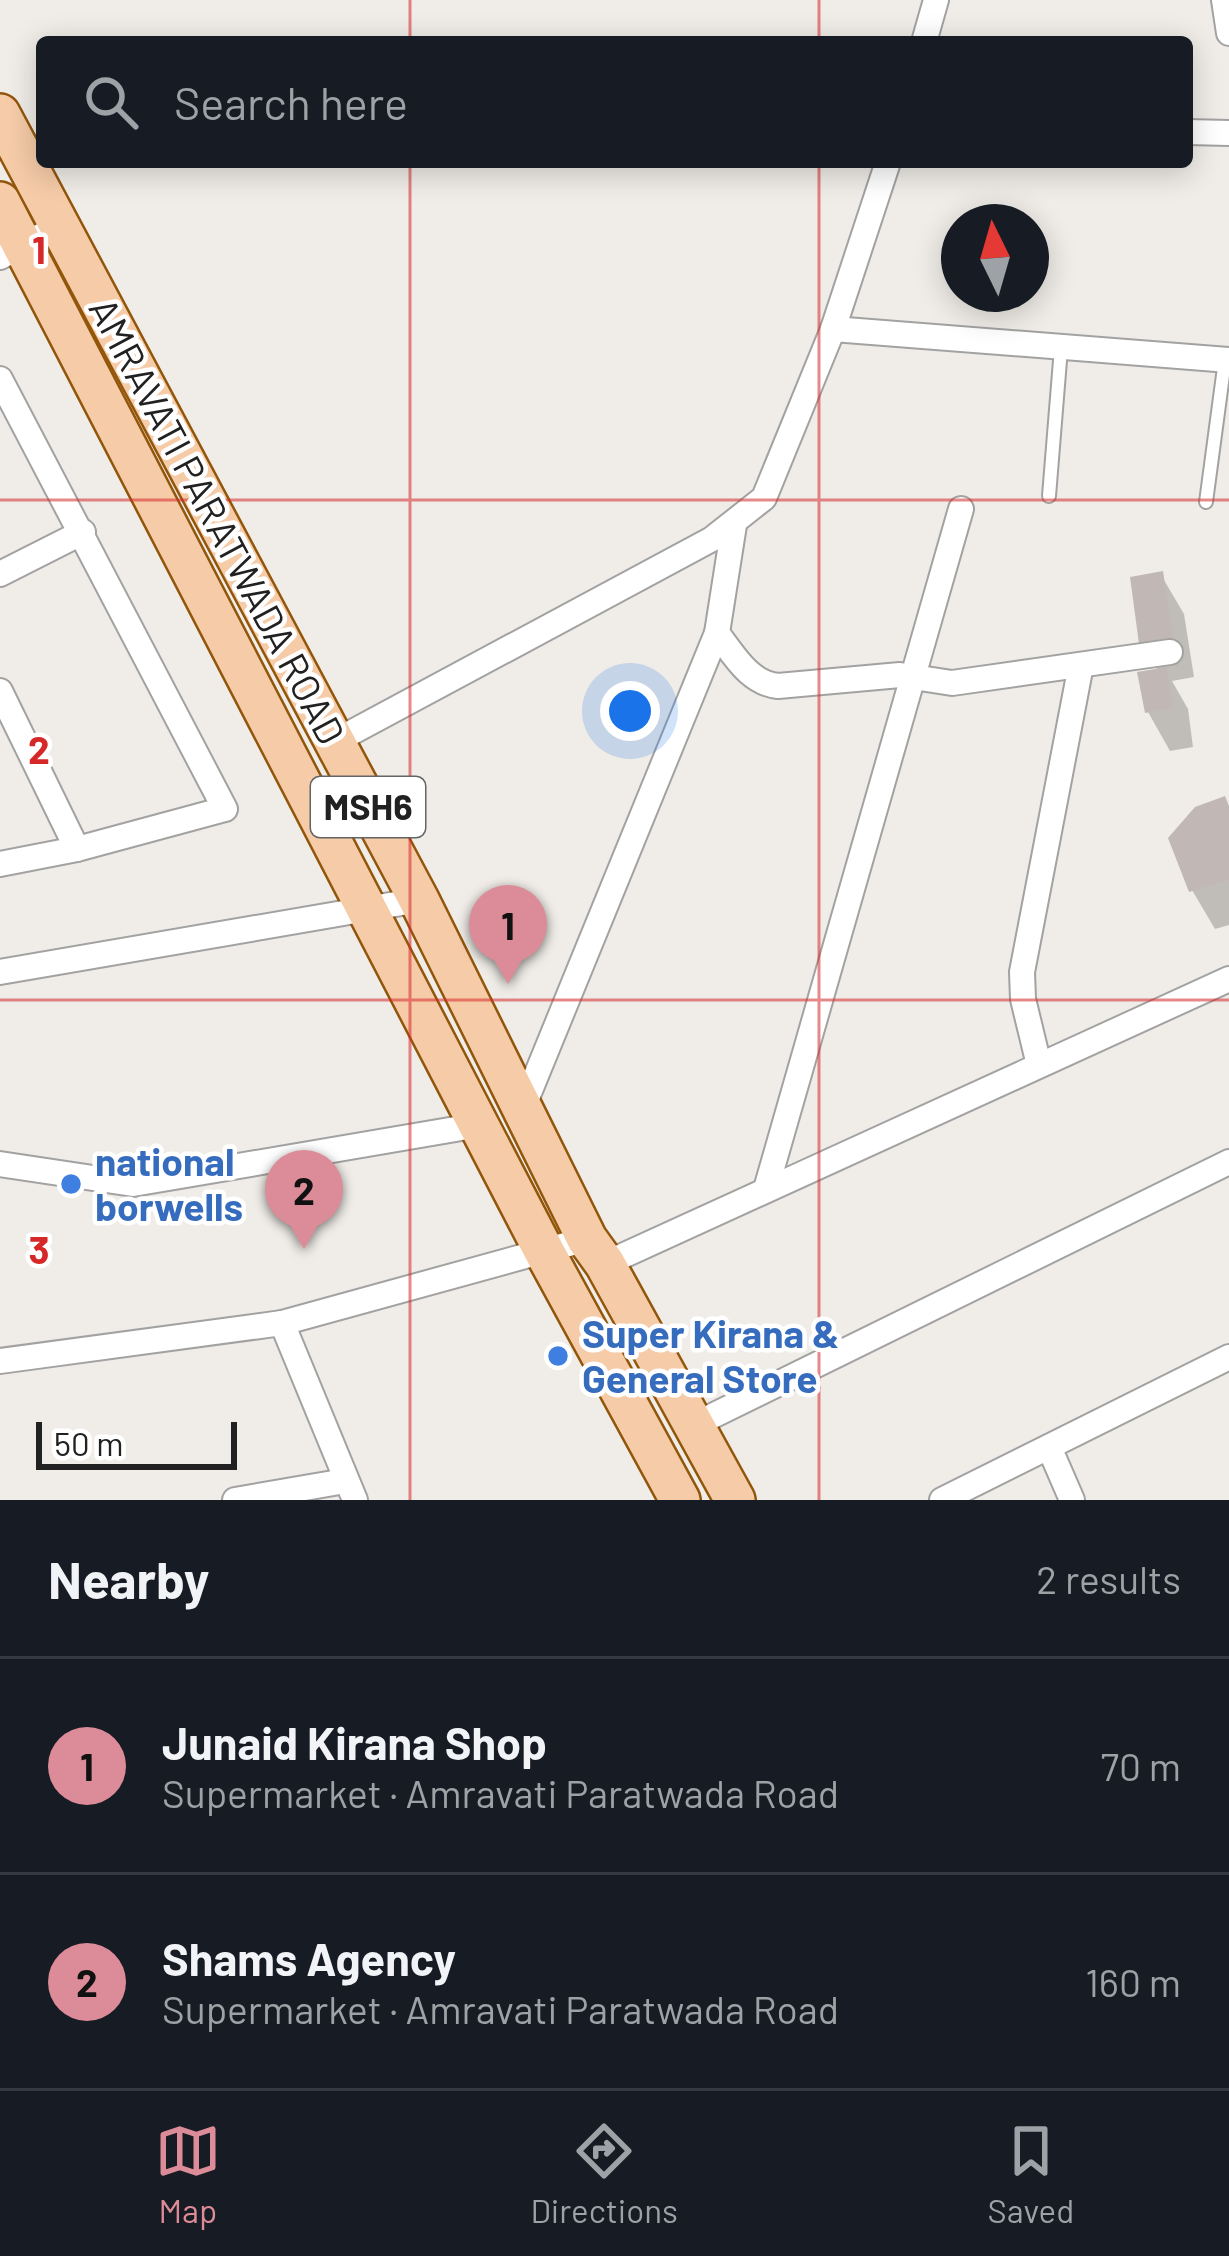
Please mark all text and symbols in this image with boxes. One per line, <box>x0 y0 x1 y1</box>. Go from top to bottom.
search box <box>36 36 1193 168</box>
icon: search <box>78 69 144 135</box>
text: Search here <box>174 75 408 129</box>
north arrow <box>941 204 1049 312</box>
text: 1 <box>32 225 46 272</box>
street label: AMRAVATI PARATWADA ROAD <box>81 289 356 751</box>
your location <box>600 681 660 741</box>
text: 2 <box>28 725 50 772</box>
road number: MSH6 <box>311 777 425 837</box>
pin: 1 <box>469 885 547 984</box>
place label: national borwells <box>95 1137 243 1229</box>
pin: 2 <box>265 1150 343 1249</box>
marker: national borwells <box>58 1171 84 1197</box>
text: 3 <box>28 1225 50 1272</box>
place label: Super Kirana & General Store <box>582 1309 839 1401</box>
marker: Super Kirana & General Store <box>545 1343 571 1369</box>
scale bar <box>36 1416 237 1469</box>
text: 50 m <box>54 1423 124 1463</box>
text: Nearby <box>48 1548 209 1609</box>
text: 2 results <box>1036 1555 1181 1602</box>
text: Junaid Kirana Shop <box>162 1715 547 1769</box>
text: 1 <box>80 1742 94 1789</box>
text: 70 m <box>1100 1742 1181 1789</box>
text: Supermarket · Amravati Paratwada Road <box>162 1769 839 1816</box>
text: Shams Agency <box>162 1931 456 1985</box>
text: 2 <box>76 1958 98 2005</box>
text: 160 m <box>1085 1958 1181 2005</box>
text: Supermarket · Amravati Paratwada Road <box>162 1985 839 2032</box>
tab: Map <box>155 2118 221 2230</box>
tab: Directions <box>530 2118 678 2230</box>
tab: Saved <box>988 2118 1074 2230</box>

